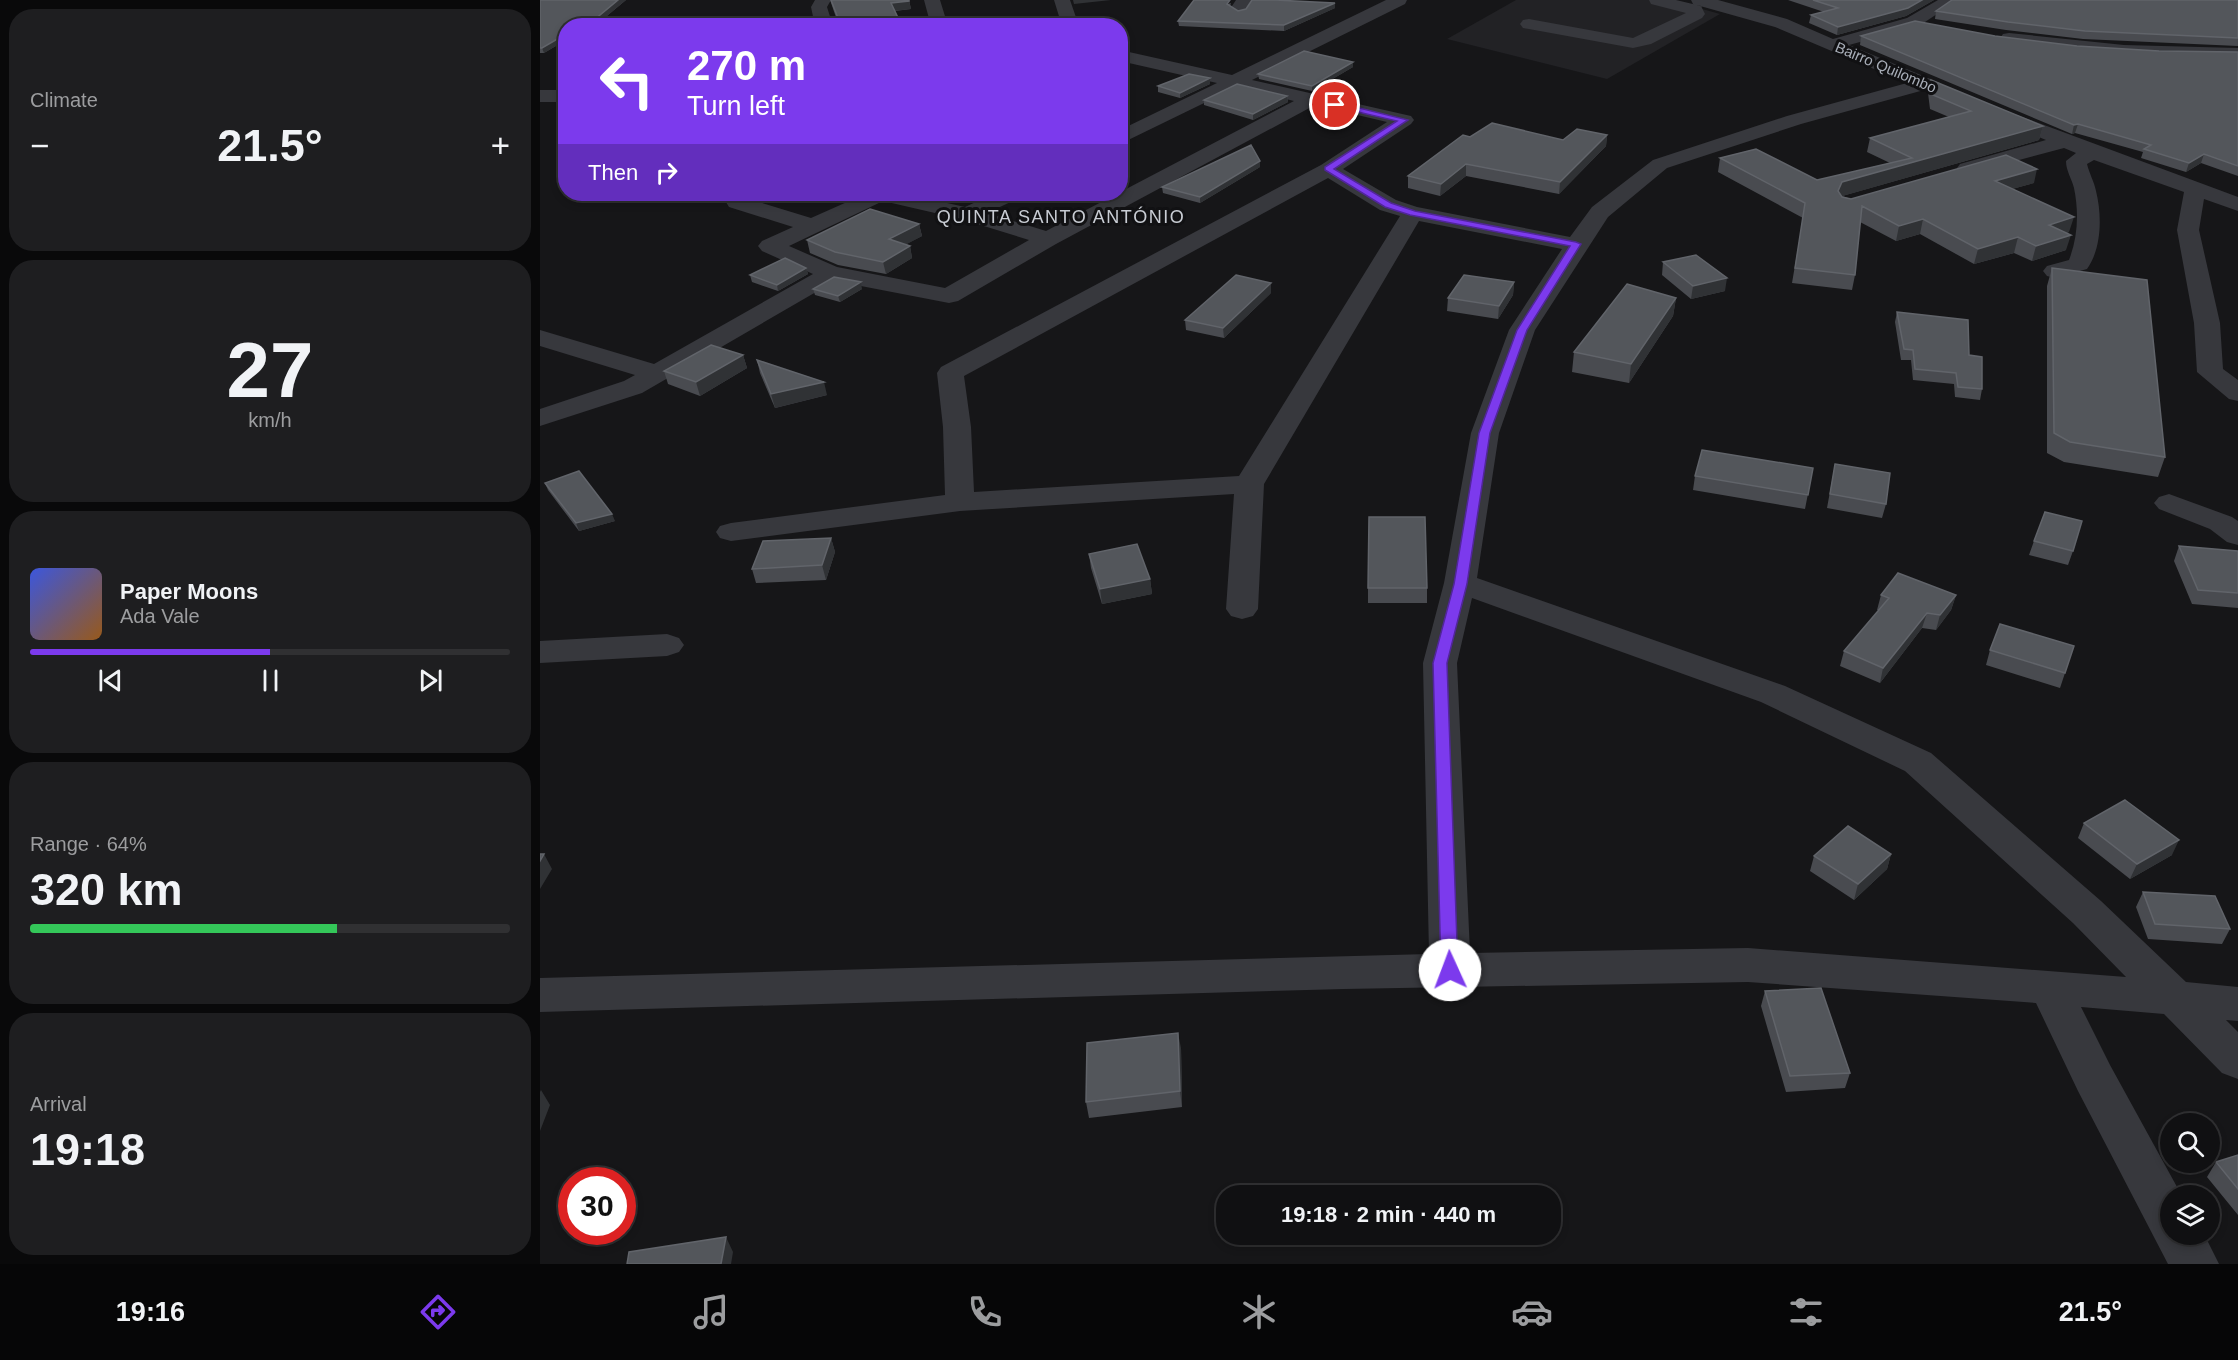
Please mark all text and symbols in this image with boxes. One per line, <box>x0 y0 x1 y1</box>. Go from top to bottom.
street label: Bairro Quilombo <box>1833 38 1939 96</box>
icon: left <box>588 42 666 120</box>
text: 270 m <box>687 42 806 89</box>
pin <box>1309 79 1360 130</box>
icon: arrive <box>1318 88 1351 121</box>
text: Climate <box>30 89 98 111</box>
text: Turn left <box>687 91 785 121</box>
text: 21.5° <box>217 120 323 171</box>
text: − <box>30 127 49 164</box>
text: + <box>491 127 510 164</box>
icon: right <box>650 156 683 189</box>
text: Then <box>588 160 638 185</box>
district label: QUINTA SANTO ANTÓNIO <box>937 206 1185 227</box>
text: 27 <box>227 326 313 414</box>
text: km/h <box>248 409 292 431</box>
text: Paper Moons <box>120 579 258 604</box>
text: Ada Vale <box>120 605 200 627</box>
icon: previous <box>94 664 127 697</box>
icon: pause <box>254 664 287 697</box>
icon: next <box>414 664 447 697</box>
text: Range · 64% <box>30 833 147 855</box>
text: 320 km <box>30 864 183 915</box>
position arrow <box>1418 938 1482 1002</box>
text: Arrival <box>30 1093 87 1115</box>
map controls <box>2160 1113 2220 1245</box>
button: search <box>2160 1113 2220 1173</box>
text: 19:18 <box>30 1124 145 1175</box>
speed limit sign: 30 <box>558 1167 636 1245</box>
button: layers <box>2160 1185 2220 1245</box>
text: 19:18 · 2 min · 440 m <box>1281 1202 1496 1227</box>
icon: directions <box>417 1291 459 1333</box>
icon: music <box>690 1291 732 1333</box>
icon: phone <box>964 1291 1006 1333</box>
icon: climate <box>1238 1291 1280 1333</box>
icon: car <box>1511 1291 1553 1333</box>
icon: filters <box>1785 1291 1827 1333</box>
text: 19:16 <box>116 1297 185 1327</box>
text: 21.5° <box>2059 1297 2122 1327</box>

